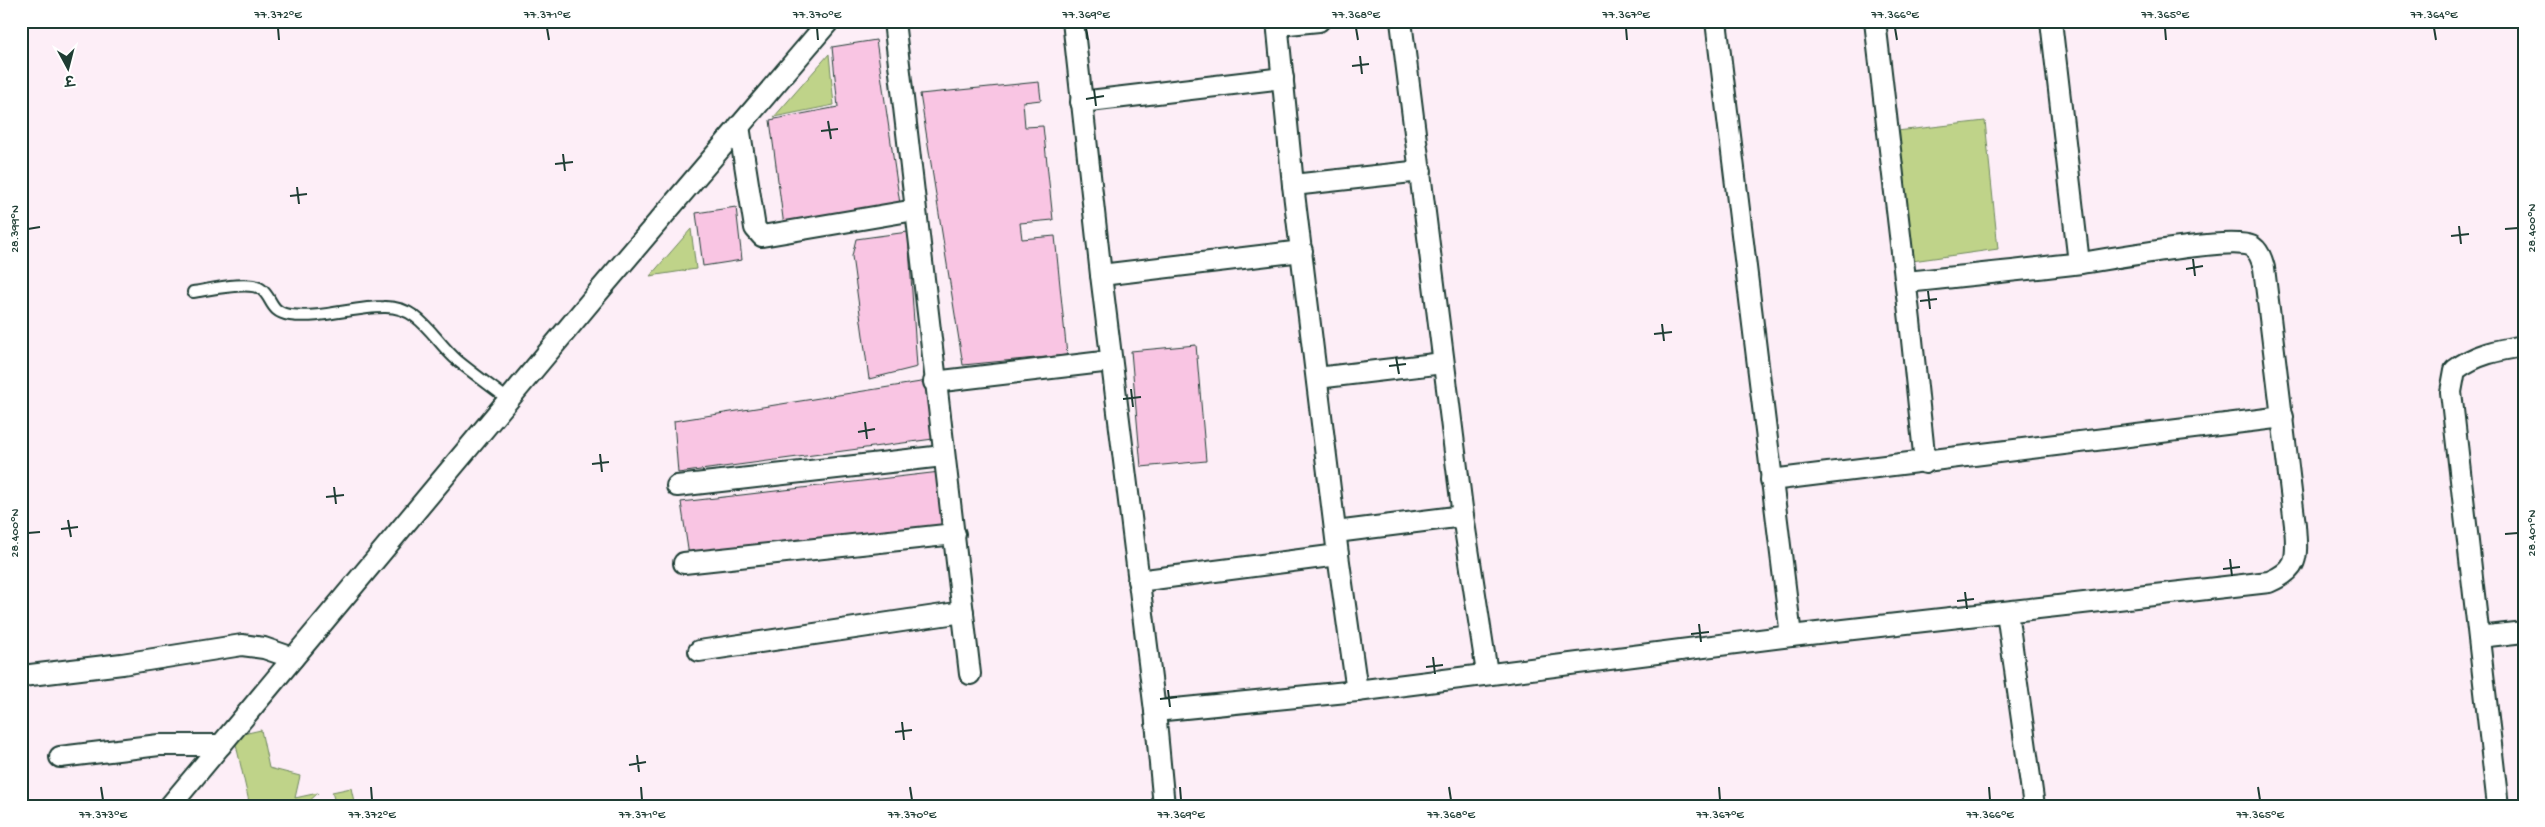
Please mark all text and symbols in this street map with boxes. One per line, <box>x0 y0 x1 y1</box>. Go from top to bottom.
text: 77.372°E <box>253 9 302 23</box>
text: 77.371°E <box>523 9 571 23</box>
text: 77.370°E <box>792 9 842 23</box>
text: 77.369°E <box>1061 9 1110 23</box>
text: 77.368°E <box>1331 9 1381 23</box>
text: 77.367°E <box>1601 9 1650 23</box>
text: 77.366°E <box>1870 9 1919 23</box>
text: 77.365°E <box>2140 9 2189 23</box>
text: 77.364°E <box>2409 9 2458 23</box>
north arrow <box>42 42 92 92</box>
text: उ <box>62 69 77 88</box>
text: 28.400°N <box>2526 203 2540 252</box>
text: 28.399°N <box>9 205 23 253</box>
text: 28.400°N <box>9 508 23 557</box>
text: 28.401°N <box>2526 509 2540 556</box>
text: 77.373°E <box>78 809 127 823</box>
text: 77.372°E <box>347 809 396 823</box>
text: 77.371°E <box>618 809 666 823</box>
text: 77.370°E <box>887 809 937 823</box>
text: 77.369°E <box>1156 809 1205 823</box>
text: 77.368°E <box>1426 809 1476 823</box>
text: 77.367°E <box>1695 809 1744 823</box>
text: 77.366°E <box>1965 809 2014 823</box>
text: 77.365°E <box>2235 809 2284 823</box>

